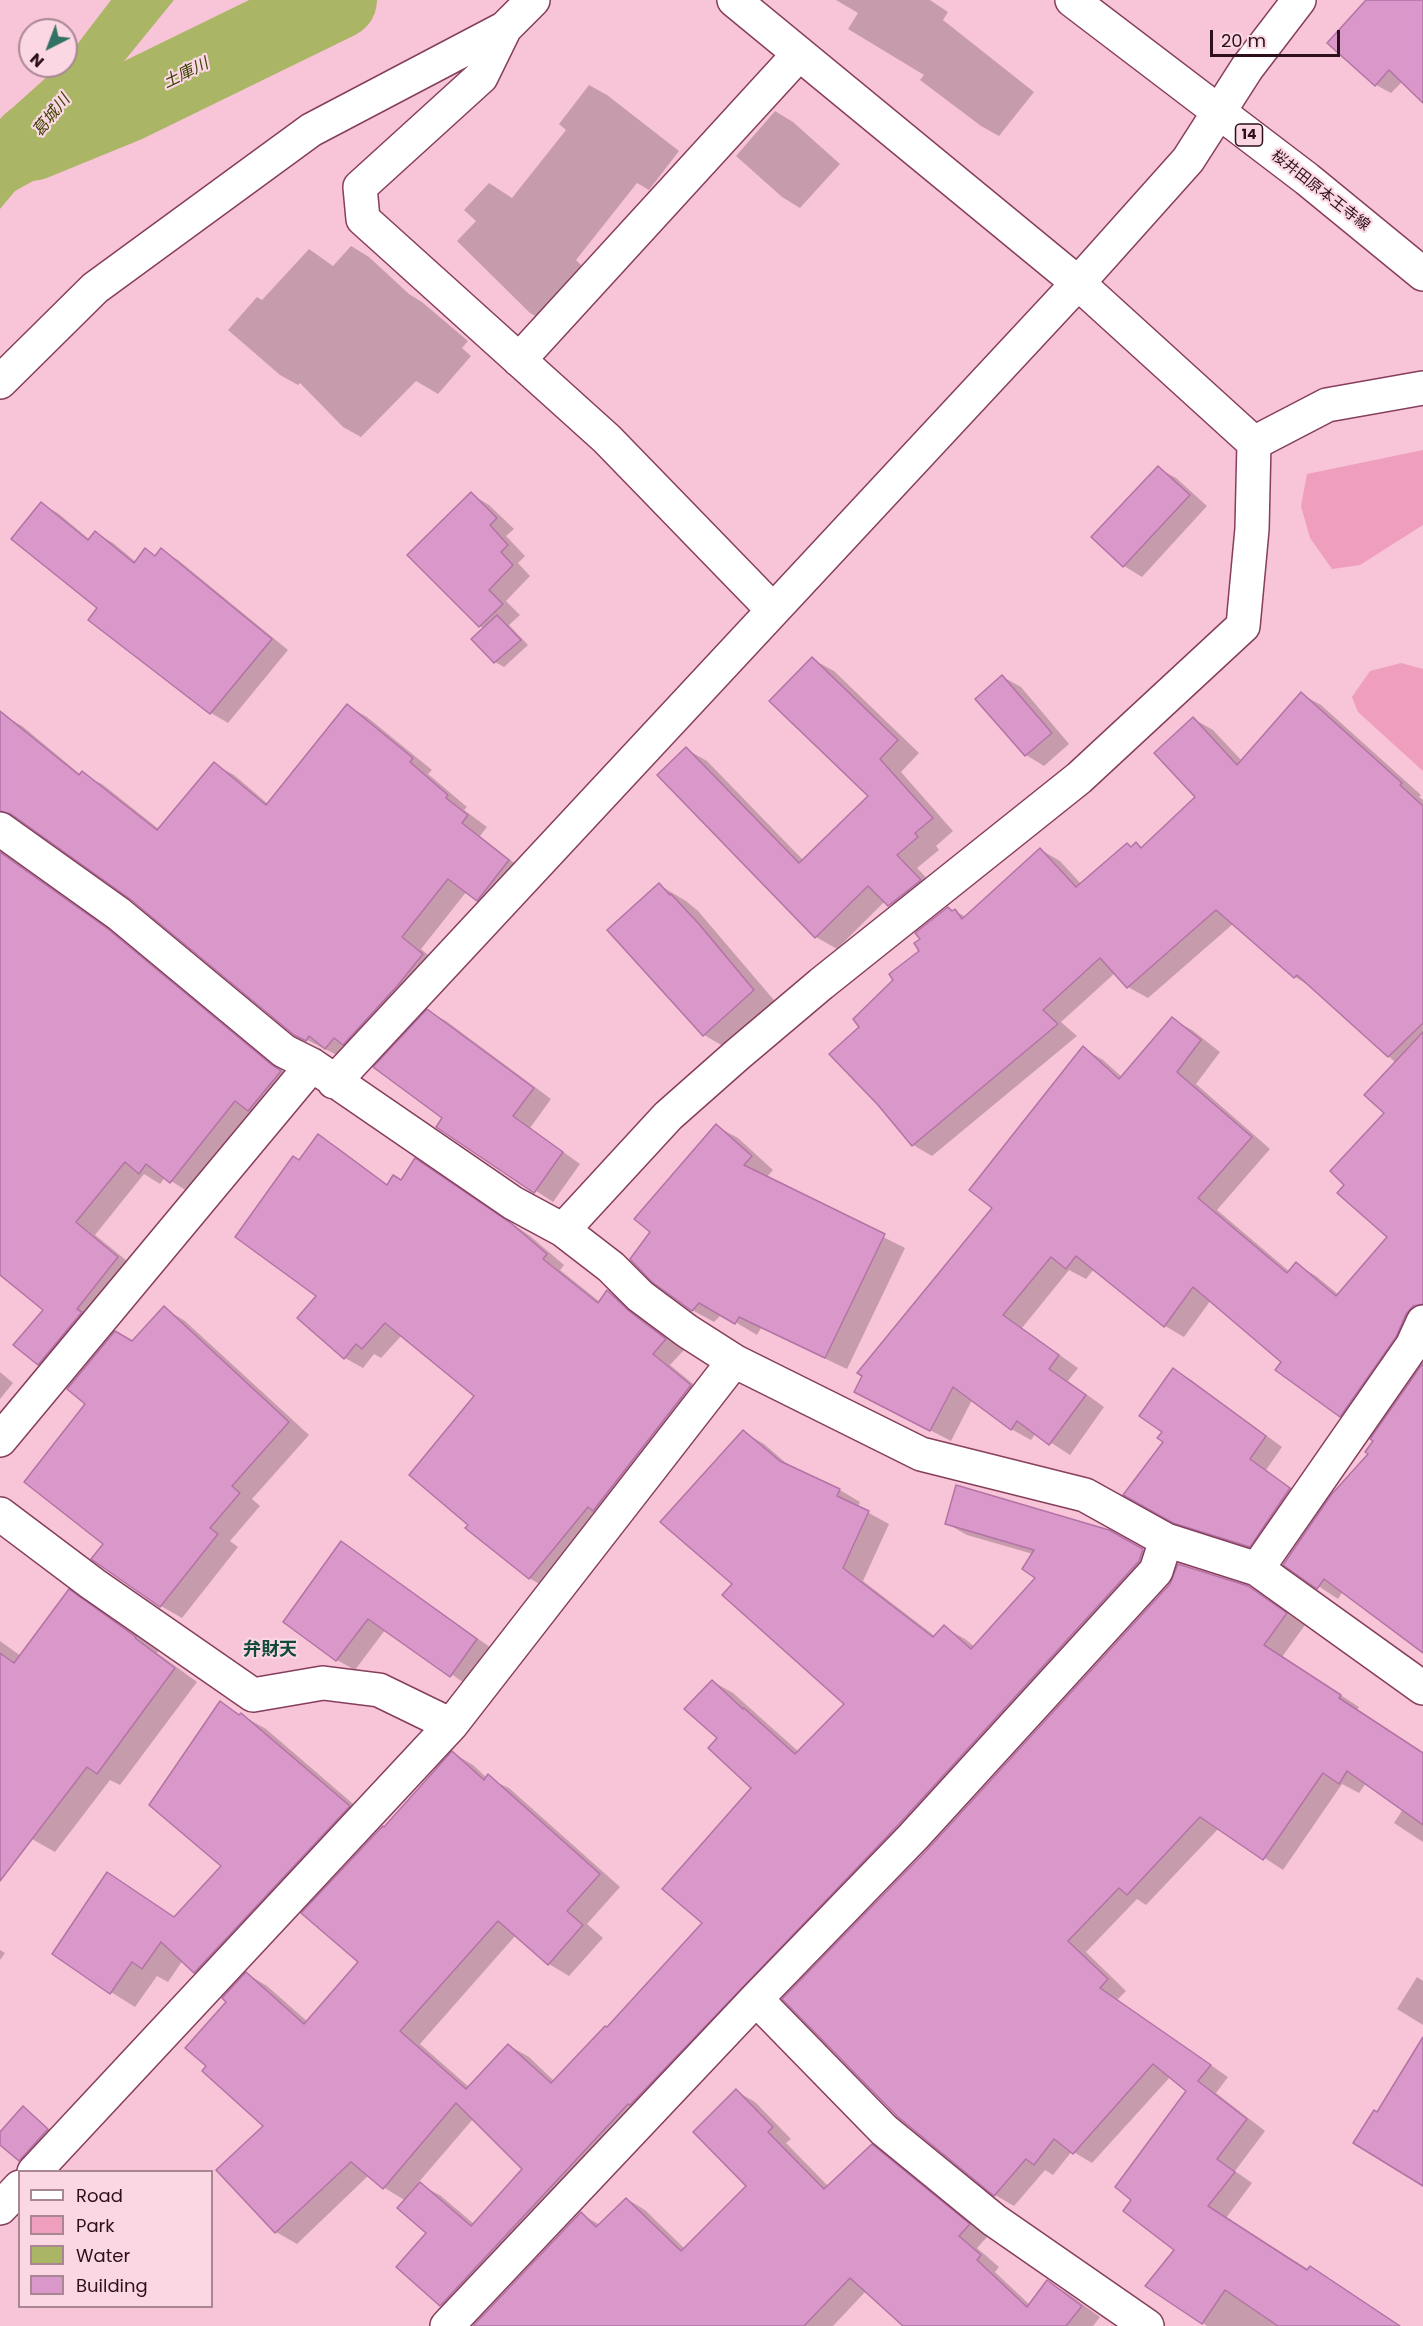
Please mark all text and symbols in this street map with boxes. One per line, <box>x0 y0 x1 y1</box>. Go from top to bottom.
north arrow <box>18 18 78 78</box>
scale bar <box>1213 18 1344 56</box>
text: 20 m <box>1221 28 1266 53</box>
text: N <box>25 48 49 73</box>
water label: 土庫川 <box>160 55 212 93</box>
water label: 葛城川 <box>29 91 75 141</box>
road number: 14 <box>1236 124 1262 146</box>
street label: 桜井田原本王寺線 <box>1267 147 1373 235</box>
district label: 弁財天 <box>243 1639 297 1661</box>
legend <box>18 2170 213 2308</box>
text: Road <box>76 2183 123 2208</box>
text: Park <box>76 2213 115 2238</box>
text: Water <box>76 2243 130 2268</box>
text: Building <box>76 2273 148 2298</box>

